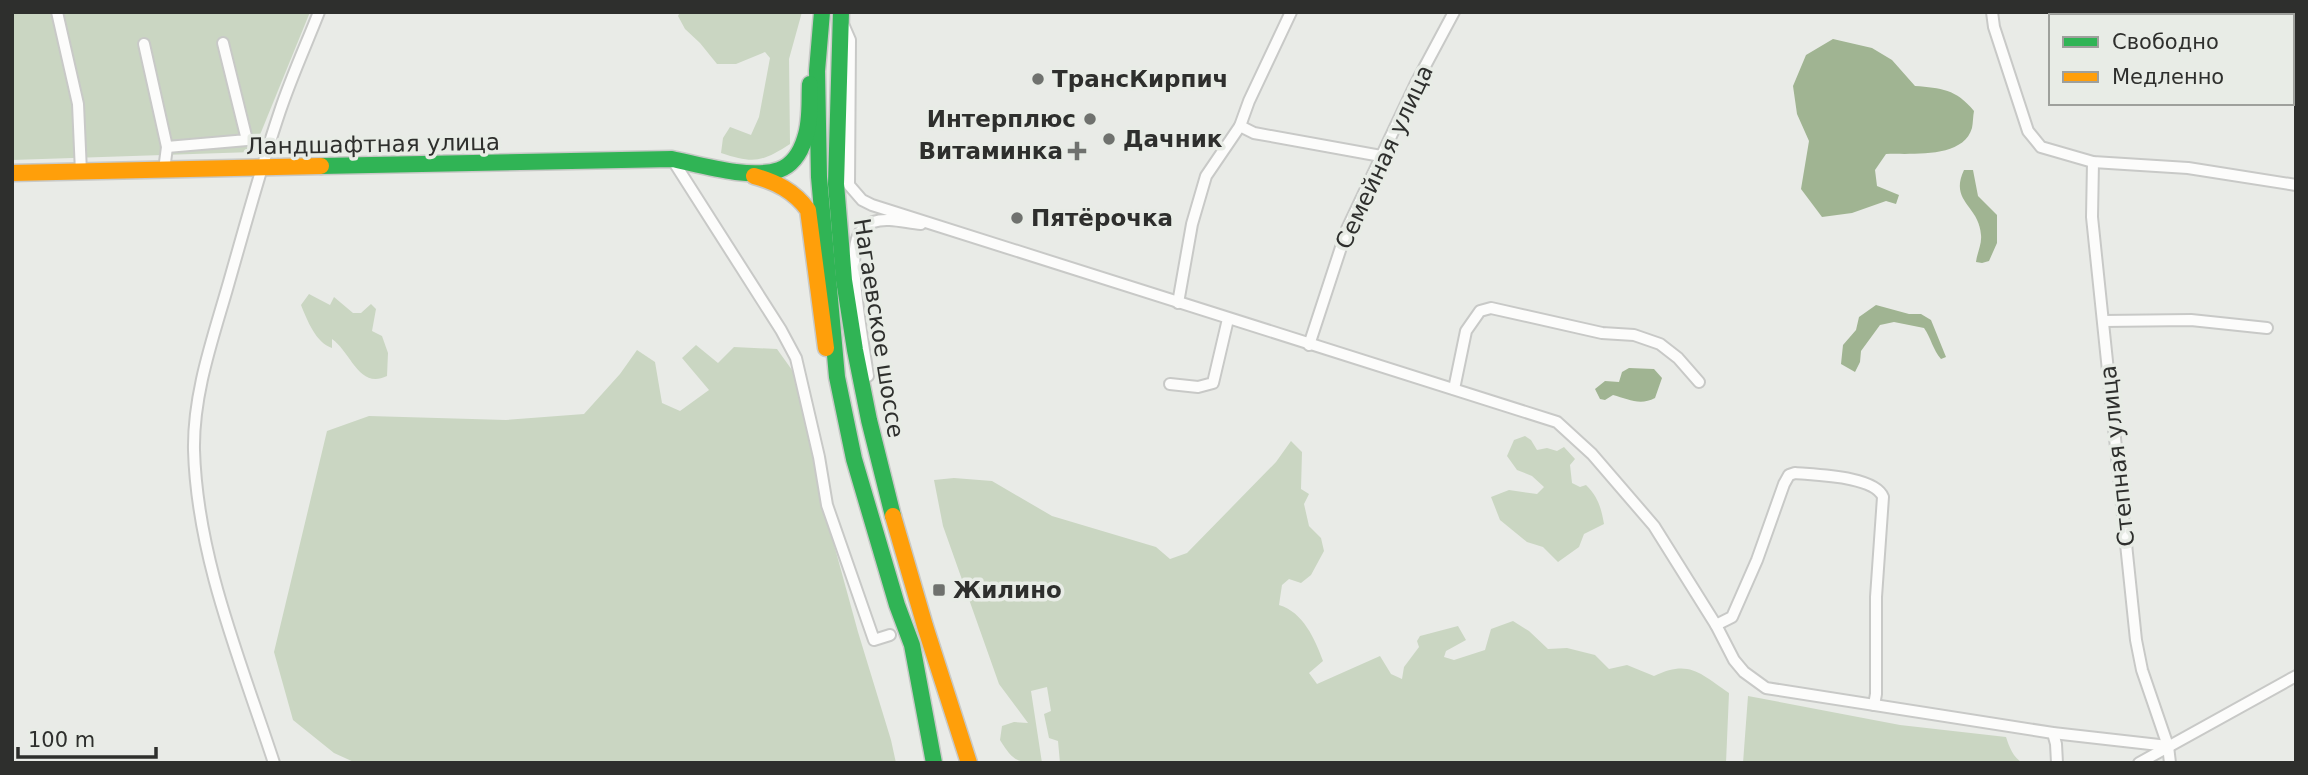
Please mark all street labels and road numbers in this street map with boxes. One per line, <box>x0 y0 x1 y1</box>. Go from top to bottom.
street label: Семейная улица <box>1330 61 1438 253</box>
street label: Ландшафтная улица <box>246 129 500 159</box>
street label: Нагаевское шоссе <box>849 216 909 440</box>
street label: Степная улица <box>2095 364 2139 548</box>

